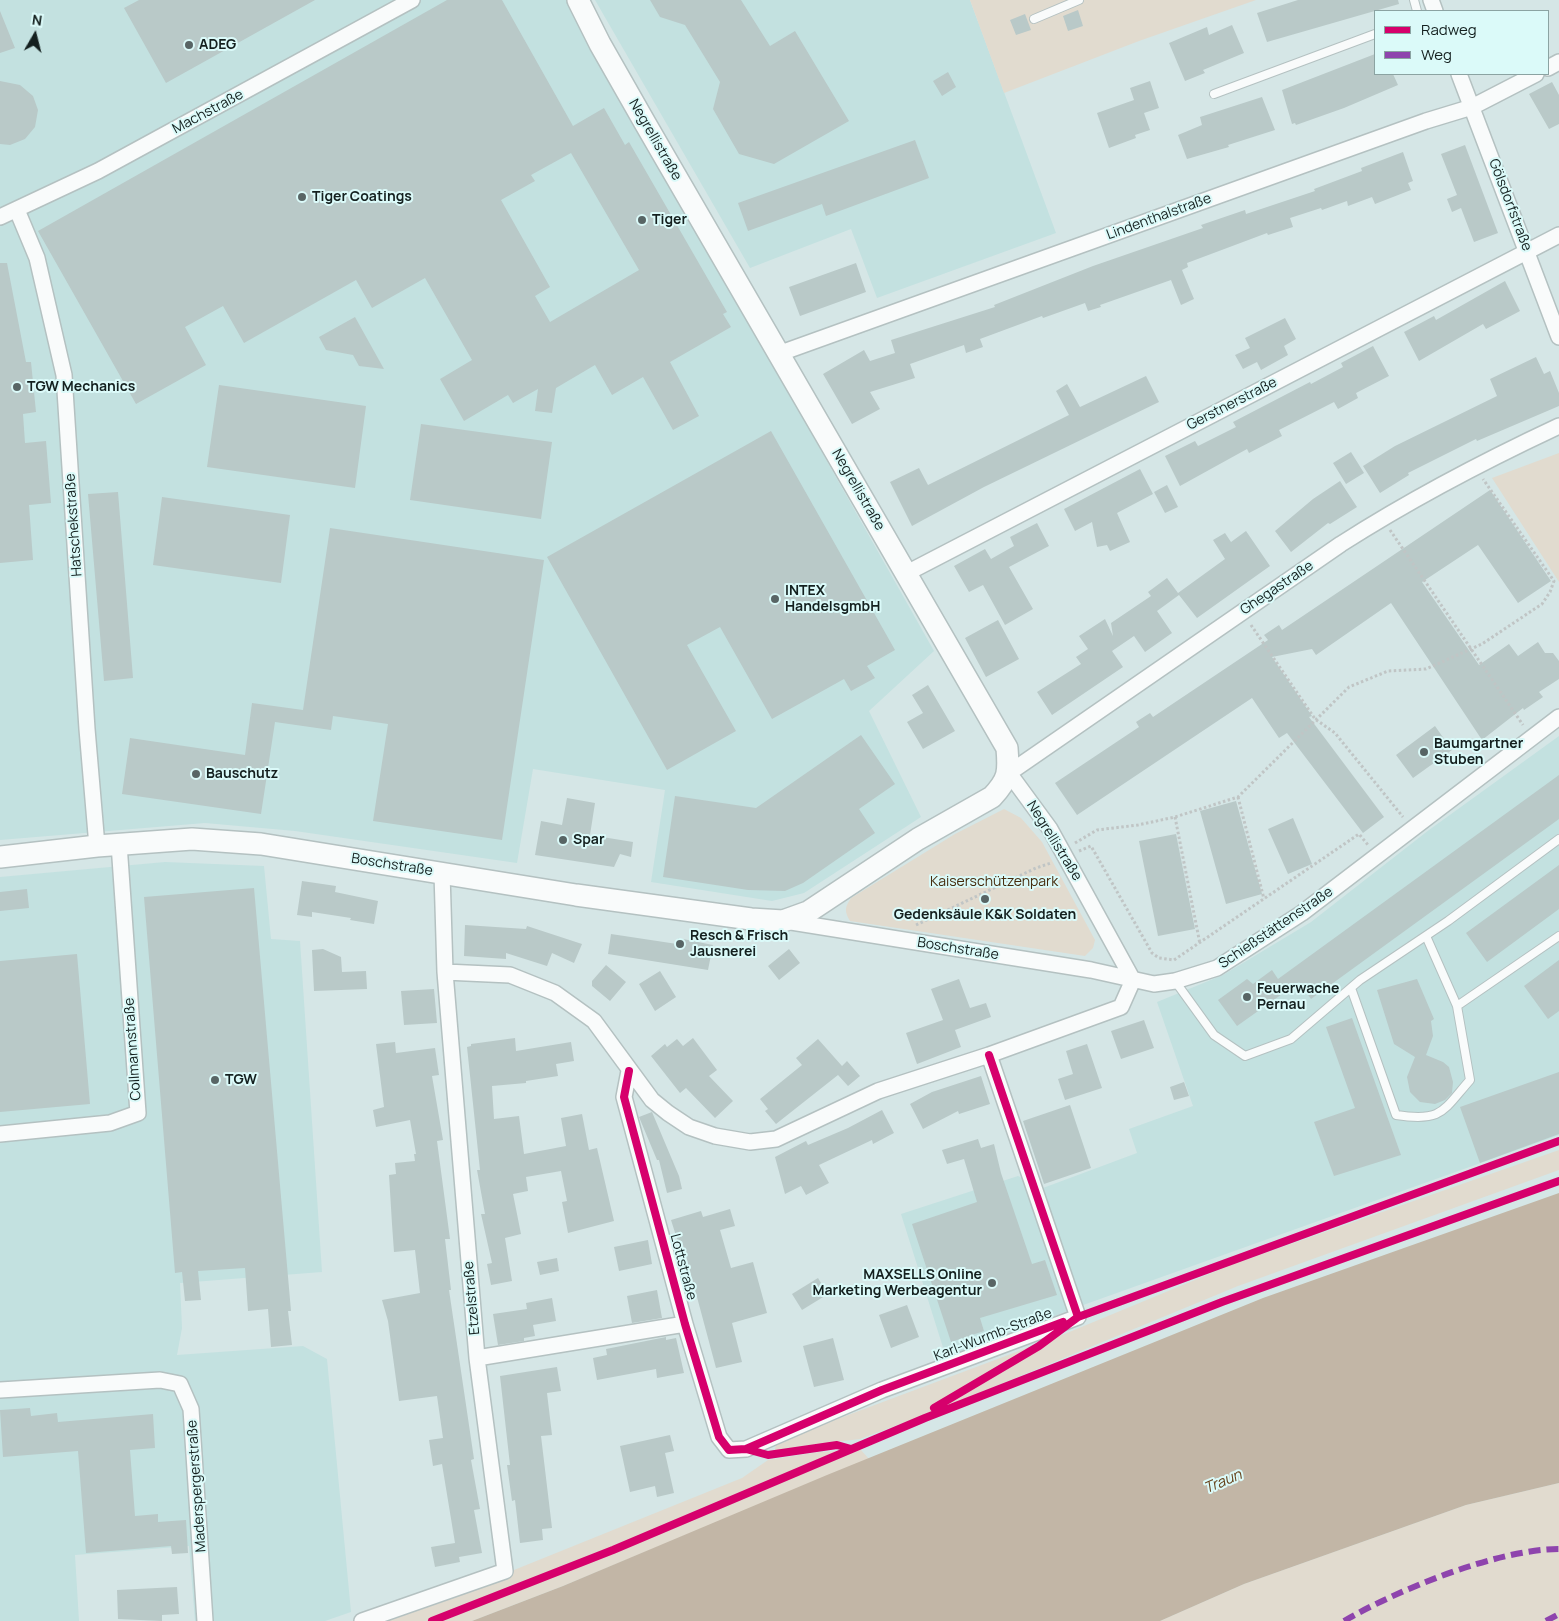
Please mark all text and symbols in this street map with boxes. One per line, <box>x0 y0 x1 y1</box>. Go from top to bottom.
north arrow <box>10 10 60 60</box>
text: N <box>31 10 43 30</box>
legend <box>1374 10 1549 75</box>
text: Radweg <box>1421 19 1477 40</box>
place label: ADEG <box>199 37 236 53</box>
marker: ADEG <box>183 39 195 51</box>
text: Weg <box>1421 44 1452 65</box>
street label: Machstraße <box>170 86 246 138</box>
street label: Negrellistraße <box>625 96 685 184</box>
street label: Gölsdorfstraße <box>1485 157 1535 253</box>
place label: Tiger Coatings <box>312 189 412 205</box>
street label: Lindenthalstraße <box>1104 190 1214 244</box>
marker: Tiger Coatings <box>296 191 308 203</box>
place label: Tiger <box>652 212 687 228</box>
marker: Tiger <box>636 214 648 226</box>
street label: Gerstnerstraße <box>1184 374 1280 434</box>
place label: TGW Mechanics <box>27 379 135 395</box>
marker: TGW Mechanics <box>11 381 23 393</box>
street label: Negrellistraße <box>828 446 888 534</box>
street label: Hatschekstraße <box>62 473 86 577</box>
street label: Ghegastraße <box>1237 557 1317 619</box>
place label: INTEX HandelsgmbH <box>785 583 880 616</box>
marker: INTEX HandelsgmbH <box>769 593 781 605</box>
place label: Baumgartner Stuben <box>1434 736 1523 769</box>
marker: Baumgartner Stuben <box>1418 746 1430 758</box>
place label: Bauschutz <box>206 766 278 782</box>
marker: Bauschutz <box>190 768 202 780</box>
street label: Negrellistraße <box>1023 798 1085 884</box>
place label: Spar <box>573 832 604 848</box>
marker: Spar <box>557 834 569 846</box>
street label: Boschstraße <box>350 850 434 880</box>
park label: Kaiserschützenpark <box>930 874 1058 890</box>
street label: Schießstättenstraße <box>1216 884 1336 972</box>
marker: Gedenksäule K&K Soldaten <box>979 893 991 905</box>
place label: Gedenksäule K&K Soldaten <box>894 907 1076 923</box>
place label: Resch & Frisch Jausnerei <box>690 928 788 960</box>
street label: Boschstraße <box>916 934 1000 964</box>
marker: Resch & Frisch Jausnerei <box>674 938 686 950</box>
place label: Feuerwache Pernau <box>1257 981 1339 1014</box>
marker: Feuerwache Pernau <box>1241 991 1253 1003</box>
street label: Collmannstraße <box>121 997 145 1101</box>
place label: TGW <box>225 1072 257 1088</box>
marker: TGW <box>209 1074 221 1086</box>
street label: Lottstraße <box>666 1232 700 1302</box>
street label: Etzelstraße <box>460 1260 484 1336</box>
place label: MAXSELLS Online Marketing Werbeagentur <box>813 1267 982 1300</box>
marker: MAXSELLS Online Marketing Werbeagentur <box>986 1277 998 1289</box>
street label: Karl-Wurmb-Straße <box>932 1305 1054 1365</box>
street label: Maderspergerstraße <box>184 1419 210 1553</box>
water label: Traun <box>1201 1466 1245 1498</box>

